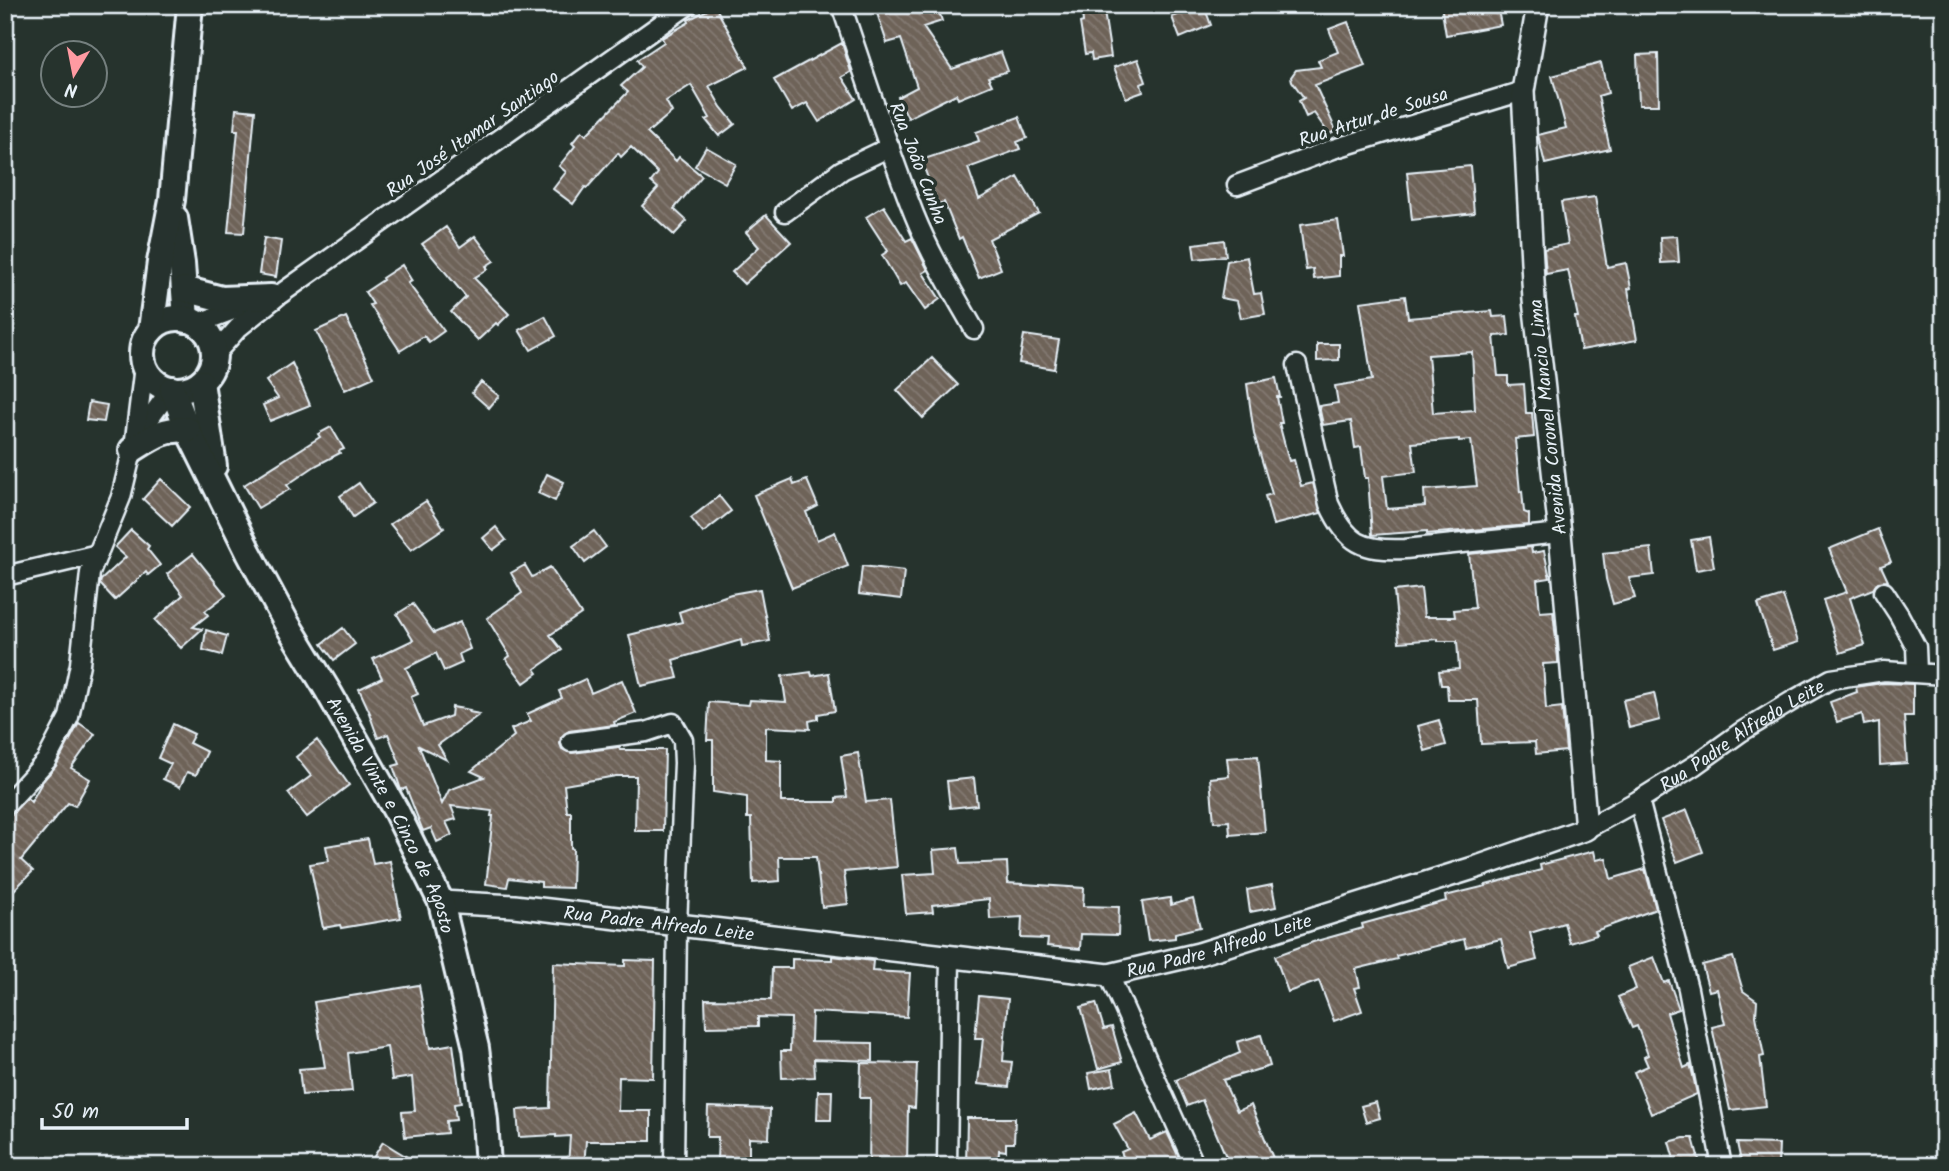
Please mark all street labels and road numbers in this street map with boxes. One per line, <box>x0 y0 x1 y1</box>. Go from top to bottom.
street label: Rua José Itamar Santiago <box>380 63 566 206</box>
street label: Rua Artur de Sousa <box>1295 80 1452 156</box>
street label: Rua João Cunha <box>880 98 954 229</box>
street label: Avenida Coronel Mancio Lima <box>1522 297 1576 536</box>
street label: Rua Padre Alfredo Leite <box>1654 672 1831 801</box>
street label: Avenida Vinte e Cinco de Agosto <box>317 692 461 937</box>
street label: Rua Padre Alfredo Leite <box>562 899 756 951</box>
street label: Rua Padre Alfredo Leite <box>1124 906 1316 987</box>

